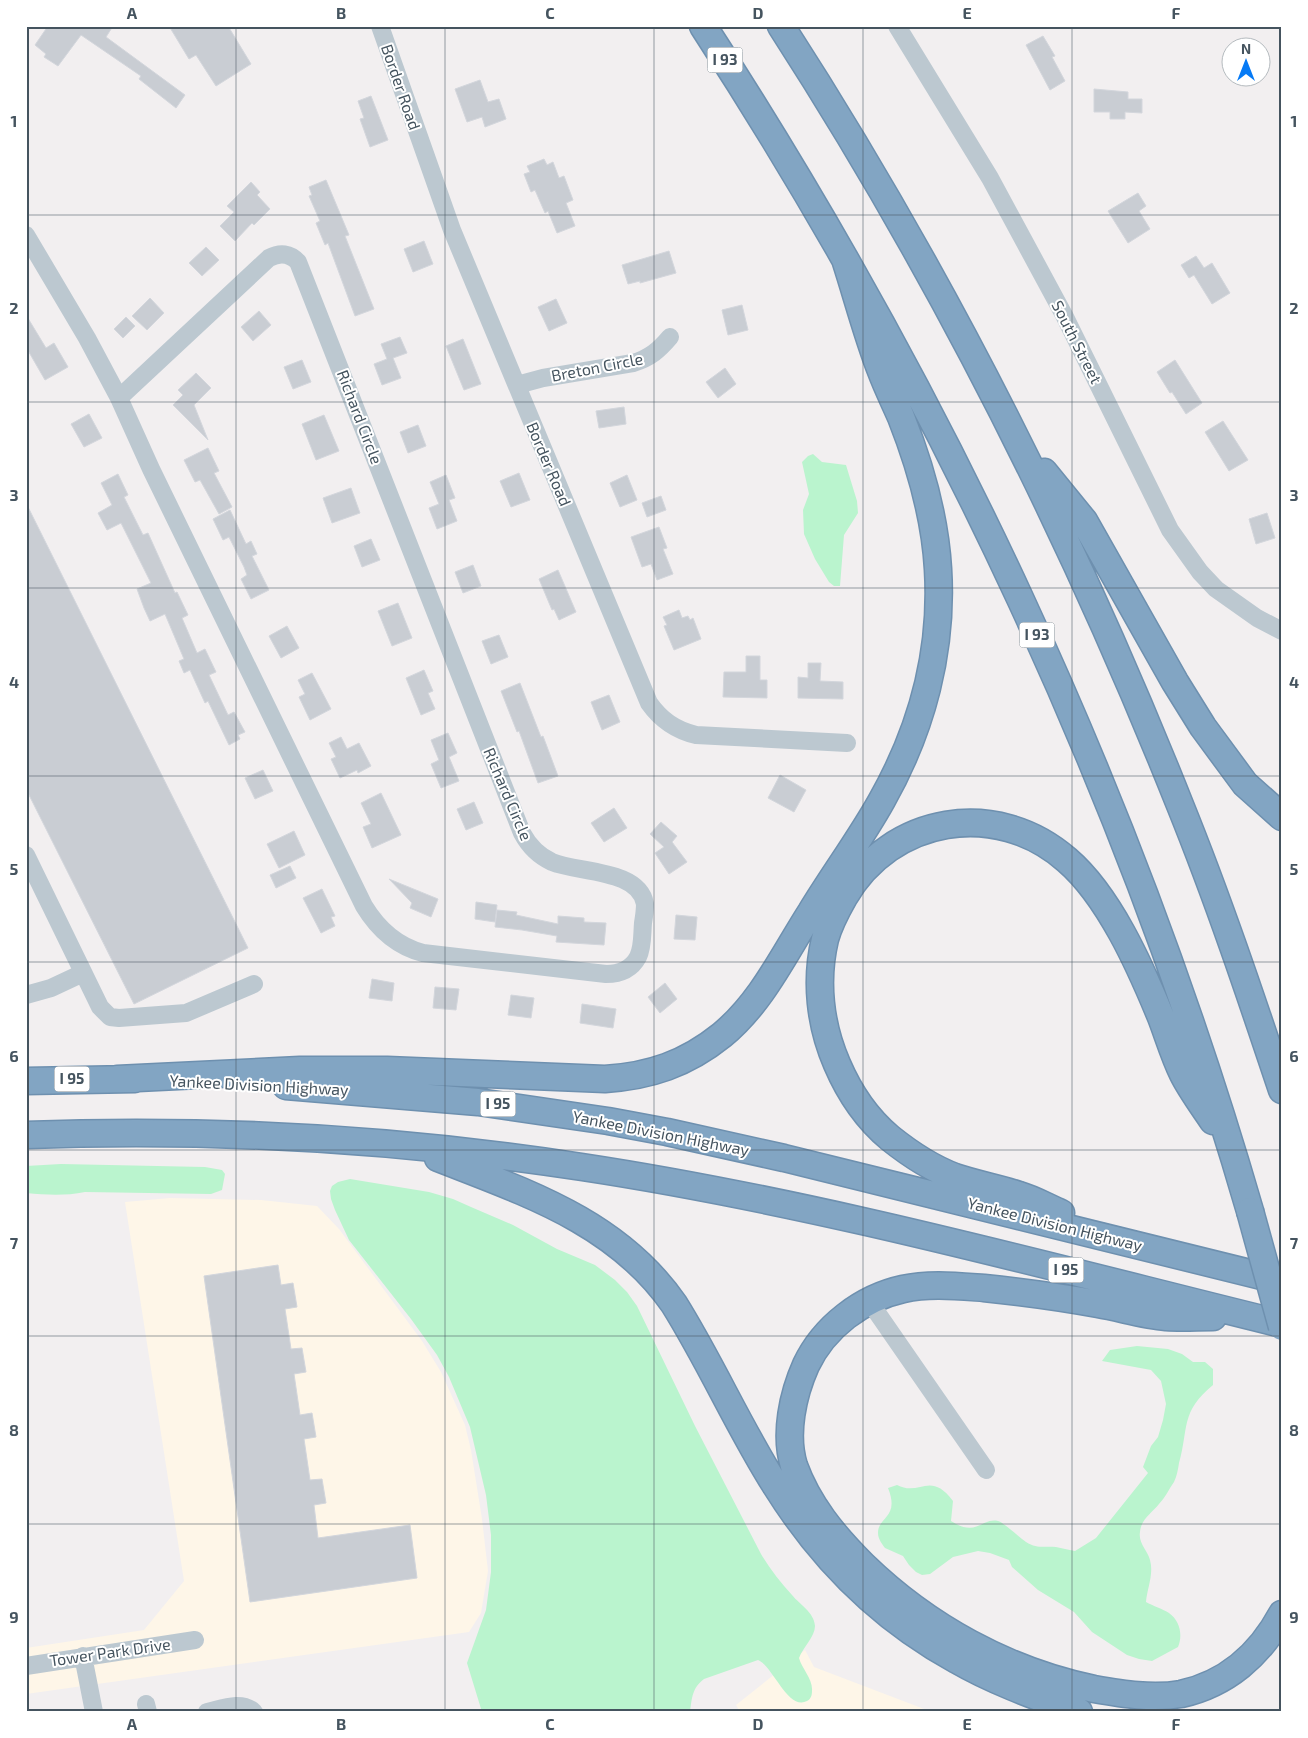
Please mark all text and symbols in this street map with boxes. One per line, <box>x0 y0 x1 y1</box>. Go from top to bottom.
text: A <box>127 3 138 22</box>
text: B <box>336 3 346 22</box>
text: C <box>545 3 555 22</box>
text: D <box>753 3 764 22</box>
text: E <box>962 3 972 22</box>
text: F <box>1172 3 1181 22</box>
north arrow <box>1220 38 1270 88</box>
text: N <box>1241 40 1251 57</box>
street label: Border Road <box>378 41 425 132</box>
road number: I 93 <box>708 48 742 72</box>
text: 1 <box>11 111 17 130</box>
text: 1 <box>1291 111 1297 130</box>
street label: South Street <box>1048 297 1106 386</box>
text: 2 <box>9 298 19 317</box>
text: 2 <box>1289 298 1299 317</box>
street label: Breton Circle <box>549 348 644 385</box>
street label: Richard Circle <box>334 367 387 467</box>
street label: Border Road <box>523 419 576 509</box>
text: 3 <box>9 485 19 504</box>
text: 3 <box>1289 485 1299 504</box>
road number: I 93 <box>1020 622 1054 648</box>
text: 4 <box>9 672 19 691</box>
text: 4 <box>1289 672 1299 691</box>
street label: Richard Circle <box>480 744 537 843</box>
text: 5 <box>10 859 19 878</box>
text: 5 <box>1290 859 1299 878</box>
text: 6 <box>9 1046 19 1065</box>
text: 6 <box>1289 1046 1299 1065</box>
road number: I 95 <box>54 1066 90 1092</box>
street label: Yankee Division Highway <box>169 1070 350 1099</box>
road number: I 95 <box>480 1092 516 1116</box>
street label: Yankee Division Highway <box>571 1106 751 1159</box>
street label: Yankee Division Highway <box>966 1193 1145 1255</box>
text: 7 <box>10 1233 19 1252</box>
text: 7 <box>1290 1233 1299 1252</box>
road number: I 95 <box>1048 1258 1084 1282</box>
text: 8 <box>9 1420 19 1439</box>
text: 8 <box>1289 1420 1299 1439</box>
text: 9 <box>9 1607 19 1626</box>
text: 9 <box>1289 1607 1299 1626</box>
street label: Tower Park Drive <box>48 1634 172 1669</box>
text: A <box>127 1714 138 1733</box>
text: B <box>336 1714 346 1733</box>
text: C <box>545 1714 555 1733</box>
text: D <box>753 1714 764 1733</box>
text: E <box>962 1714 972 1733</box>
text: F <box>1172 1714 1181 1733</box>

